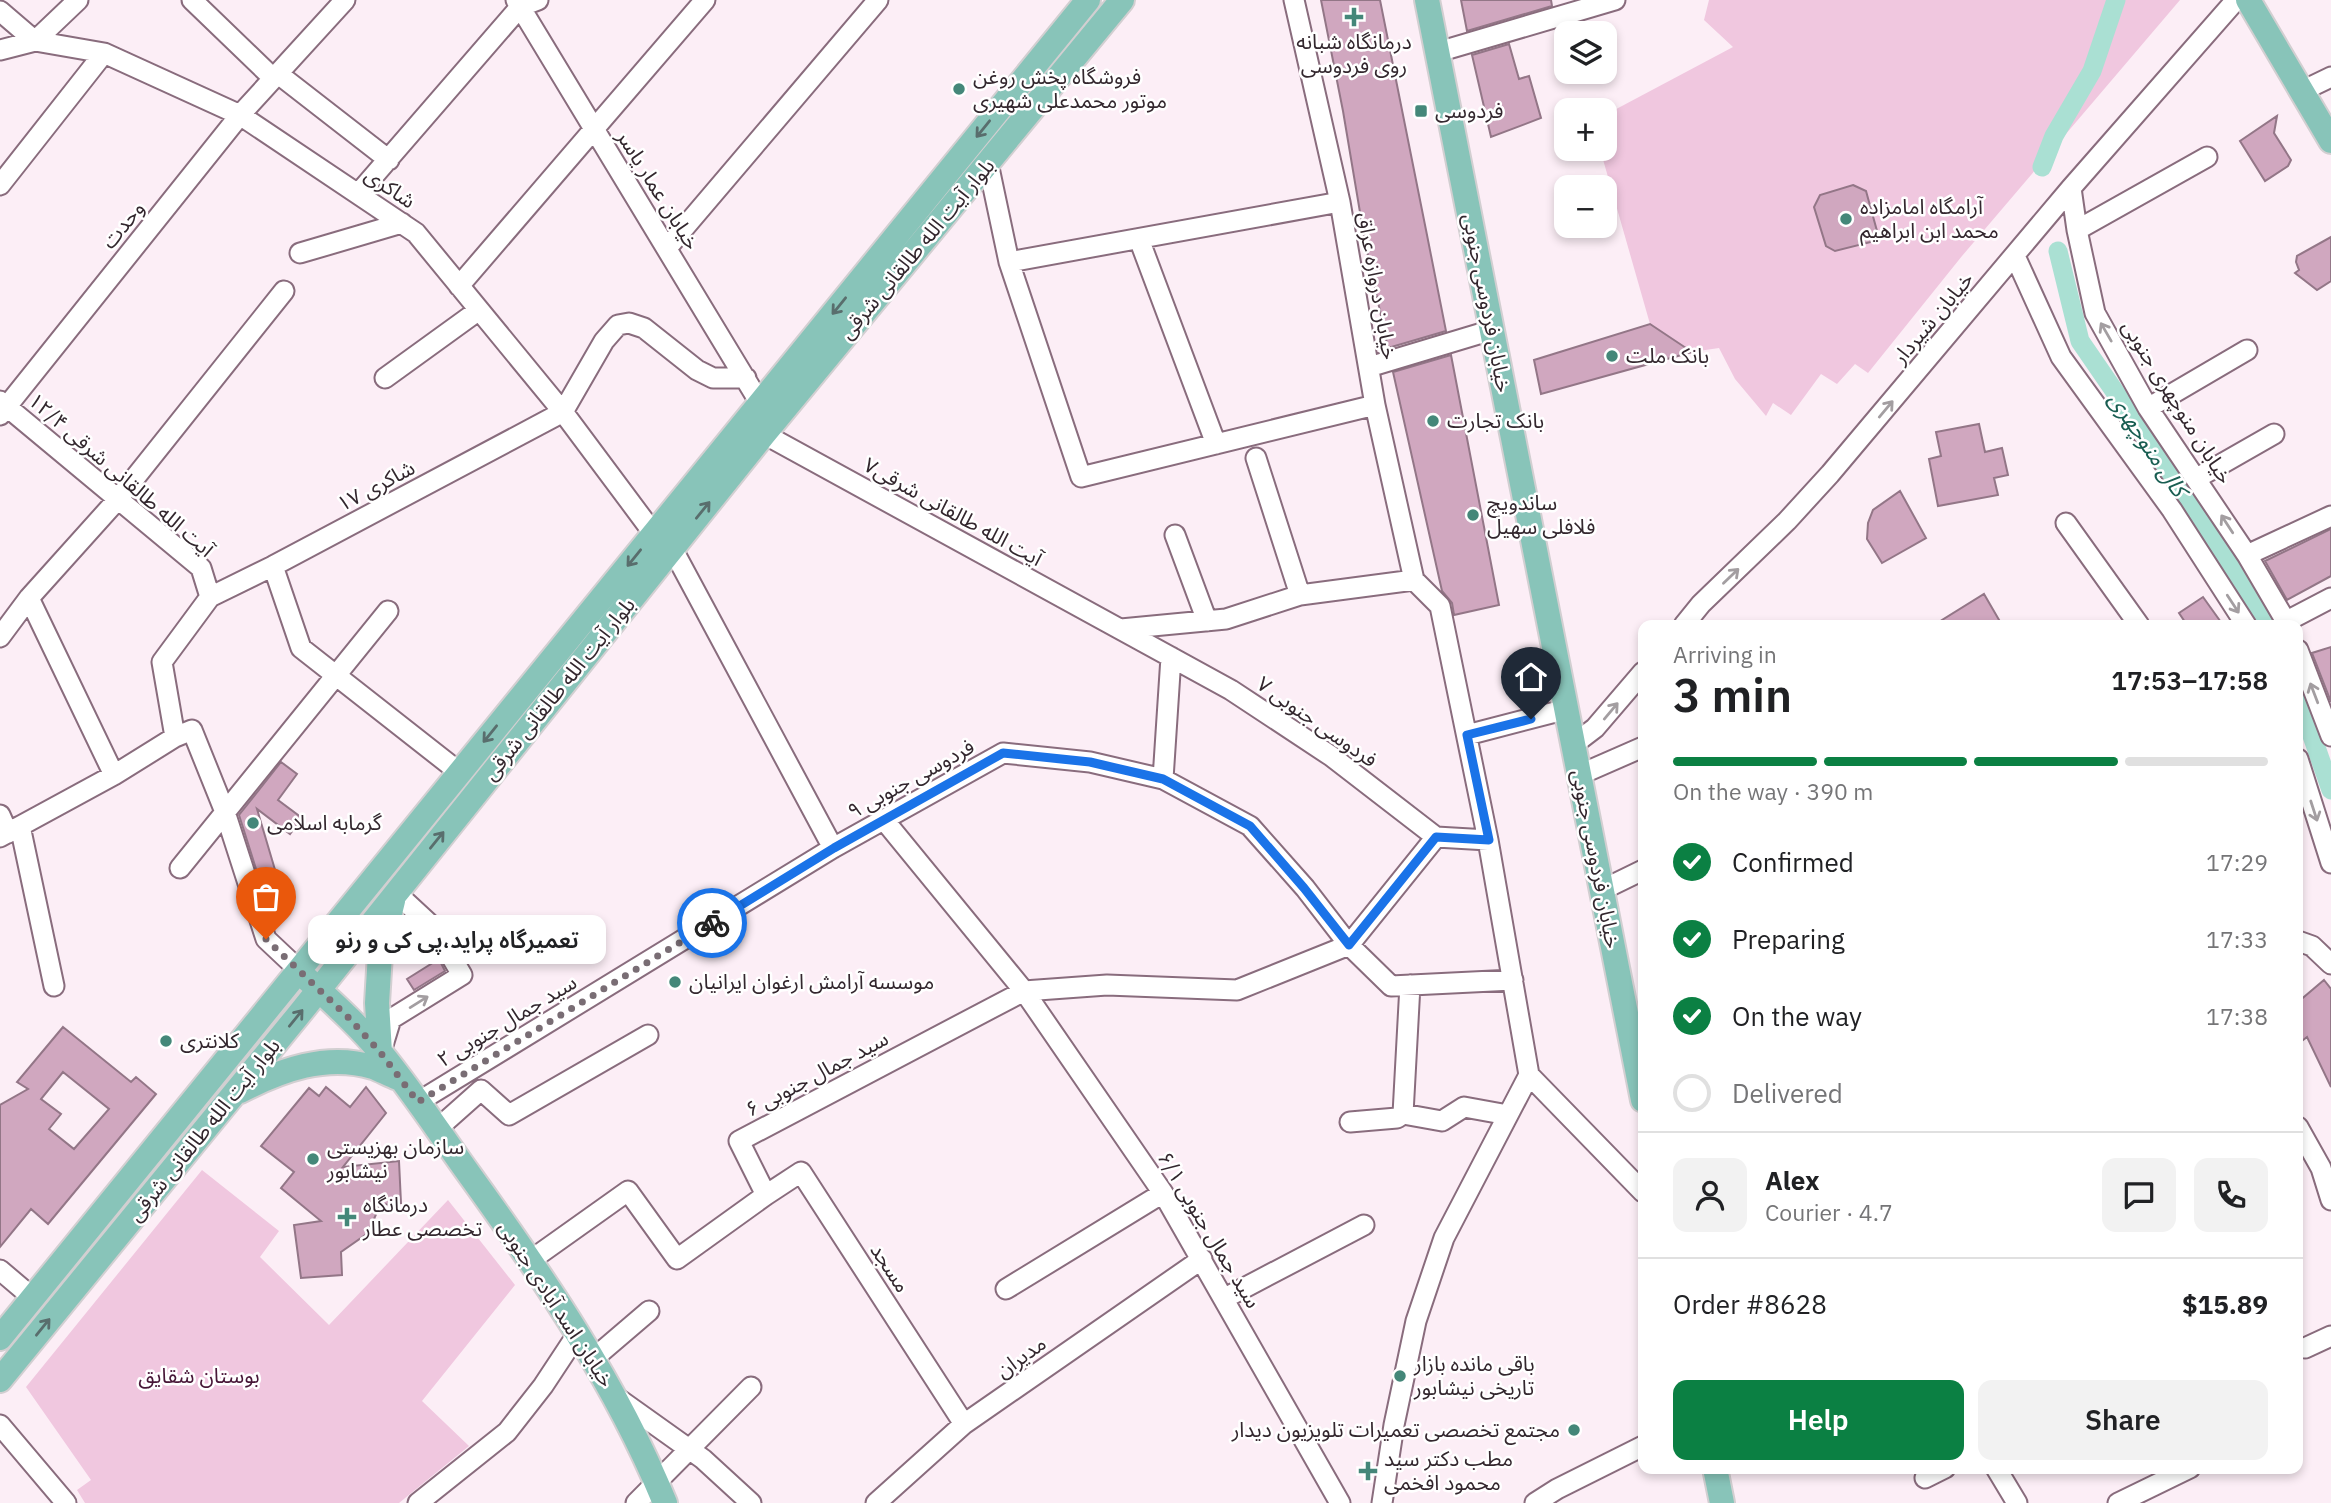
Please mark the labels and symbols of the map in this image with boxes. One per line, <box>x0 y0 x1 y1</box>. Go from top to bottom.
marker: درمانگاه شبانه روی فردوسی <box>1344 7 1364 27</box>
place label: درمانگاه شبانه روی فردوسی <box>1296 27 1412 79</box>
place label: فروشگاه پخش روغن موتور محمدعلی شهیری <box>973 62 1167 114</box>
marker: فروشگاه پخش روغن موتور محمدعلی شهیری <box>951 81 967 97</box>
place label: فردوسی <box>1435 96 1503 124</box>
marker: فردوسی <box>1413 103 1429 119</box>
one-way arrow <box>975 120 990 138</box>
street label: خیابان عمار یاسر <box>610 124 707 255</box>
street label: بلوار آیت الله طالقانی شرقی <box>832 152 1000 345</box>
street label: شاکری <box>360 160 421 214</box>
place label: آرامگاه امامزاده محمد ابن ابراهیم <box>1860 192 1999 246</box>
street label: وحدت <box>94 195 150 254</box>
street label: خیابان دروازه عراق <box>1351 210 1405 362</box>
street label: خیابان فردوسی جنوبی <box>1457 211 1519 394</box>
marker: آرامگاه امامزاده محمد ابن ابراهیم <box>1838 211 1854 227</box>
street label: خیابان شیردار <box>1885 265 1979 370</box>
one-way arrow <box>832 296 847 314</box>
street label: خیابان منوچهری جنوبی <box>2116 314 2240 489</box>
one-way arrow <box>2099 323 2113 343</box>
place label: بانک ملت <box>1626 341 1709 369</box>
marker: بانک ملت <box>1604 348 1620 364</box>
water label: کال منوچهری <box>2102 385 2197 506</box>
street label: آیت الله طالقانی شرقی ۱۲/۴ <box>23 386 221 563</box>
one-way arrow <box>1878 400 1894 418</box>
place label: بانک تجارت <box>1447 406 1544 434</box>
marker: بانک تجارت <box>1425 413 1441 429</box>
street label: آیت الله طالقانی شرقی۷ <box>859 450 1049 572</box>
street label: شاکری ۱۷ <box>332 453 419 517</box>
place label: ساندویچ فلافلی سهیل <box>1487 488 1595 540</box>
one-way arrow <box>695 502 711 520</box>
marker: ساندویچ فلافلی سهیل <box>1465 507 1481 523</box>
one-way arrow <box>2220 515 2234 535</box>
one-way arrow <box>626 549 642 567</box>
one-way arrow <box>1722 567 1739 584</box>
street label: بلوار آیت الله طالقانی شرقی <box>476 591 641 786</box>
one-way arrow <box>2225 594 2240 613</box>
pin <box>1501 647 1561 719</box>
street label: فردوسی جنوبی ۷ <box>1252 669 1383 773</box>
one-way arrow <box>2307 682 2320 704</box>
one-way arrow <box>1603 702 1618 720</box>
one-way arrow <box>482 725 498 743</box>
street label: فردوسی جنوبی ۹ <box>842 732 979 825</box>
street label: خیابان فردوسی جنوبی <box>1566 767 1628 950</box>
one-way arrow <box>2309 800 2322 822</box>
place label: گرمابه اسلامی <box>267 808 382 836</box>
marker: گرمابه اسلامی <box>245 815 261 831</box>
one-way arrow <box>430 832 445 850</box>
pin <box>236 867 296 939</box>
courier <box>677 888 747 958</box>
callout: تعمیرگاه پراید،پی کی و رنو <box>308 914 606 964</box>
street label: سید جمال جنوبی ۲ <box>431 967 581 1073</box>
place label: موسسه آرامش ارغوان ایرانیان <box>689 967 934 995</box>
marker: موسسه آرامش ارغوان ایرانیان <box>667 974 683 990</box>
one-way arrow <box>409 994 428 1009</box>
one-way arrow <box>288 1009 303 1027</box>
street label: سید جمال جنوبی ۶ <box>740 1024 893 1123</box>
place label: کلانتری <box>180 1026 239 1054</box>
street label: بلوار آیت الله طالقانی شرقی <box>121 1032 286 1227</box>
marker: کلانتری <box>158 1033 174 1049</box>
place label: سازمان بهزیستی نیشابور <box>326 1132 464 1184</box>
street label: سید جمال جنوبی ۶/۱ <box>1152 1146 1268 1313</box>
marker: سازمان بهزیستی نیشابور <box>305 1151 321 1167</box>
place label: درمانگاه تخصصی عطار <box>362 1190 482 1242</box>
marker: درمانگاه تخصصی عطار <box>337 1207 357 1227</box>
street label: خیابان اسد آبادی جنوبی <box>492 1215 621 1392</box>
street label: مسجد <box>865 1237 917 1297</box>
one-way arrow <box>35 1318 51 1336</box>
street label: مدیران <box>990 1329 1051 1384</box>
place label: باقی مانده بازار تاریخی نیشابور <box>1413 1349 1535 1401</box>
park label: بوستان شقایق <box>138 1361 260 1389</box>
marker: باقی مانده بازار تاریخی نیشابور <box>1392 1368 1408 1384</box>
place label: مجتمع تخصصی تعمیرات تلویزیون دیدار <box>1231 1415 1560 1445</box>
marker: مجتمع تخصصی تعمیرات تلویزیون دیدار <box>1566 1422 1582 1438</box>
place label: مطب دکتر سید محمود افخمی <box>1384 1444 1513 1496</box>
marker: مطب دکتر سید محمود افخمی <box>1358 1461 1378 1481</box>

